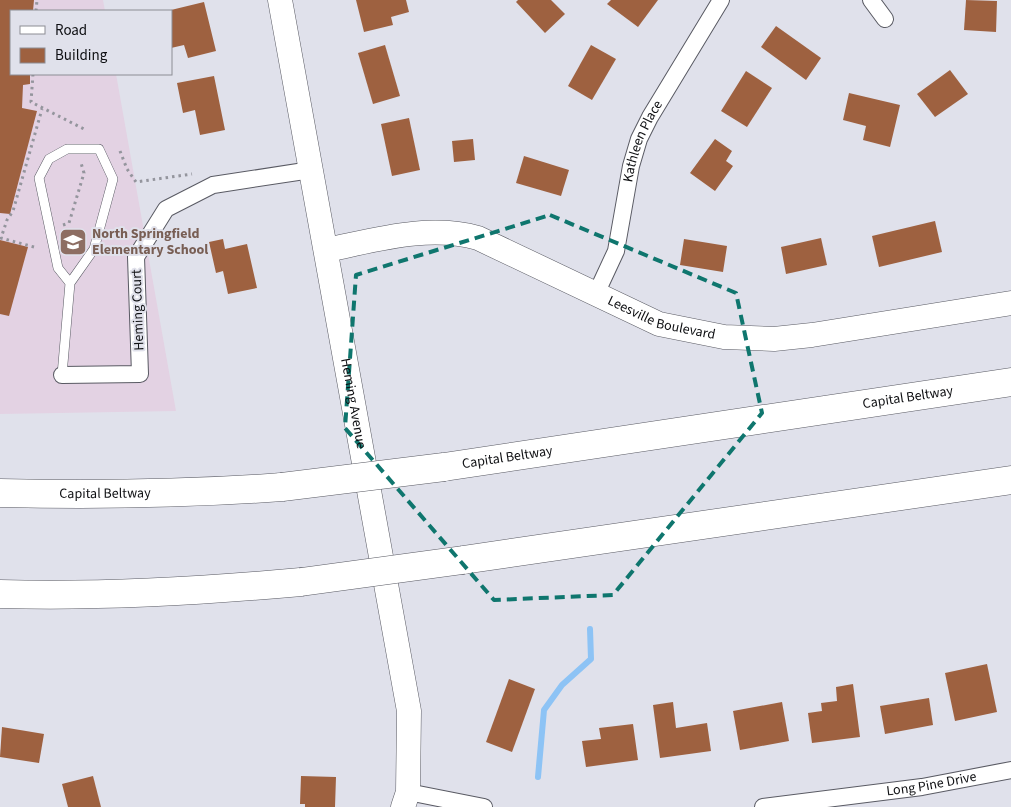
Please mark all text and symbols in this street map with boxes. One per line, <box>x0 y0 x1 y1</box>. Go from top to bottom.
legend <box>10 10 172 75</box>
text: Road <box>55 20 87 41</box>
text: Building <box>55 45 108 66</box>
street label: Kathleen Place <box>618 96 668 184</box>
place label: North Springfield Elementary School <box>92 224 208 260</box>
school or university icon: North Springfield Elementary School <box>58 227 88 257</box>
street label: Heming Court <box>127 269 149 351</box>
street label: Leesville Boulevard <box>604 291 717 345</box>
street label: Heming Avenue <box>335 356 371 450</box>
street label: Capital Beltway <box>861 381 955 414</box>
street label: Capital Beltway <box>461 441 554 474</box>
street label: Capital Beltway <box>59 483 151 504</box>
street label: Long Pine Drive <box>885 767 978 801</box>

